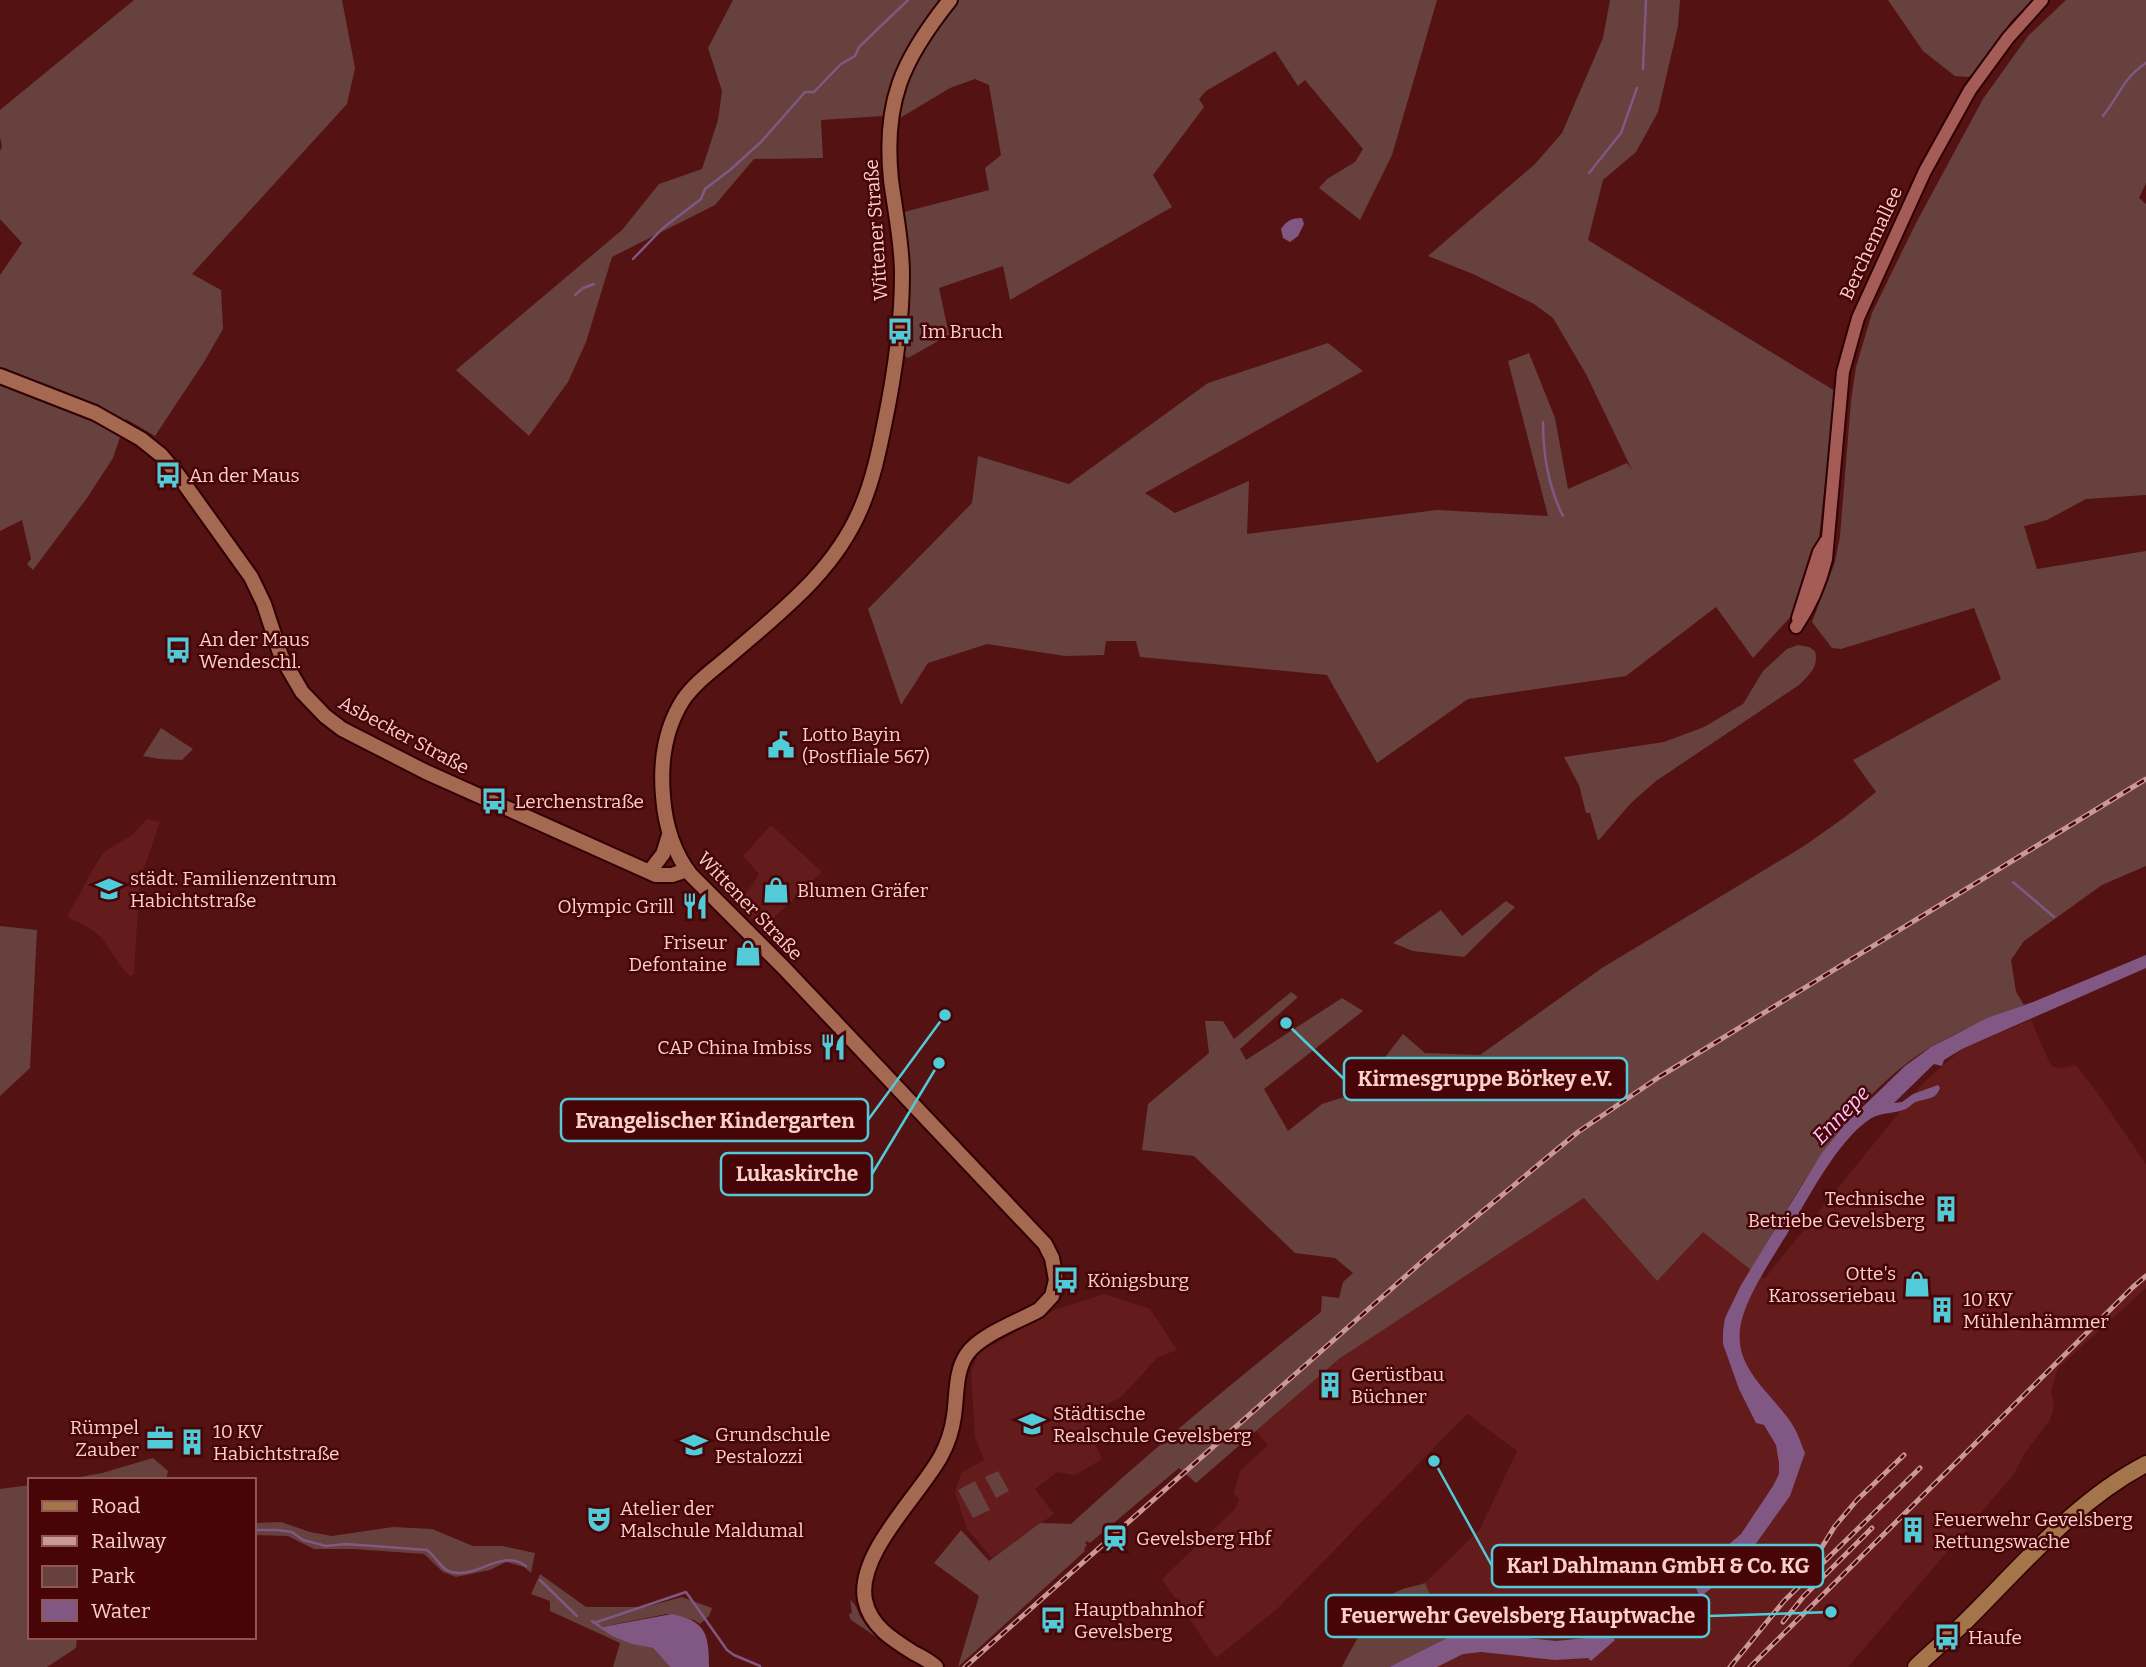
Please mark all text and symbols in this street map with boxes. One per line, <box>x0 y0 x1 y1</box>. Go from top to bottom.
street label: Wittener Straße <box>860 159 892 301</box>
street label: Berchemallee <box>1835 183 1907 303</box>
bus stop icon: Im Bruch <box>885 316 915 346</box>
place label: Im Bruch <box>921 320 1003 343</box>
bus stop icon: An der Maus <box>153 460 183 490</box>
place label: An der Maus <box>189 464 300 487</box>
place label: An der Maus Wendeschl. <box>199 628 310 673</box>
bus stop icon: An der Maus Wendeschl. <box>163 635 193 665</box>
street label: Asbecker Straße <box>335 691 473 779</box>
place label: Lotto Bayin (Postfliale 567) <box>802 723 930 768</box>
public building icon: Lotto Bayin (Postfliale 567) <box>766 730 796 760</box>
bus stop icon: Lerchenstraße <box>479 786 509 816</box>
place label: Lerchenstraße <box>515 790 644 813</box>
street label: Wittener Straße <box>693 847 807 965</box>
place label: städt. Familienzentrum Habichtstraße <box>130 867 337 912</box>
school or university icon: städt. Familienzentrum Habichtstraße <box>94 874 124 904</box>
shop icon: Blumen Gräfer <box>761 875 791 905</box>
place label: Blumen Gräfer <box>797 879 929 902</box>
restaurant icon: Olympic Grill <box>680 891 710 921</box>
place label: Olympic Grill <box>557 895 674 918</box>
place label: Friseur Defontaine <box>629 931 728 976</box>
shop icon: Friseur Defontaine <box>733 938 763 968</box>
restaurant icon: CAP China Imbiss <box>818 1032 848 1062</box>
place label: CAP China Imbiss <box>657 1036 812 1059</box>
callout: Kirmesgruppe Börkey e.V. <box>1344 1058 1627 1100</box>
text: Kirmesgruppe Börkey e.V. <box>1357 1066 1613 1092</box>
water label: Ennepe <box>1807 1080 1875 1150</box>
callout: Evangelischer Kindergarten <box>561 1099 868 1141</box>
text: Evangelischer Kindergarten <box>575 1108 855 1134</box>
callout: Lukaskirche <box>721 1153 872 1195</box>
text: Lukaskirche <box>736 1161 858 1187</box>
place label: Technische Betriebe Gevelsberg <box>1748 1187 1925 1232</box>
building icon: Technische Betriebe Gevelsberg <box>1931 1194 1961 1224</box>
place label: Otte's Karosseriebau <box>1768 1262 1896 1307</box>
bus stop icon: Königsburg <box>1051 1265 1081 1295</box>
place label: Königsburg <box>1087 1269 1190 1292</box>
shop icon: Otte's Karosseriebau <box>1902 1269 1932 1299</box>
place label: 10 KV Mühlenhämmer <box>1963 1288 2109 1333</box>
building icon: 10 KV Mühlenhämmer <box>1927 1295 1957 1325</box>
place label: Gerüstbau Büchner <box>1351 1363 1445 1408</box>
building icon: Gerüstbau Büchner <box>1315 1370 1345 1400</box>
place label: Städtische Realschule Gevelsberg <box>1053 1402 1252 1447</box>
school or university icon: Städtische Realschule Gevelsberg <box>1017 1409 1047 1439</box>
place label: Rümpel Zauber <box>70 1416 140 1461</box>
place label: 10 KV Habichtstraße <box>213 1420 340 1465</box>
office icon: Rümpel Zauber <box>145 1423 175 1453</box>
place label: Grundschule Pestalozzi <box>715 1423 830 1468</box>
building icon: 10 KV Habichtstraße <box>177 1427 207 1457</box>
school or university icon: Grundschule Pestalozzi <box>679 1430 709 1460</box>
legend <box>28 1478 256 1639</box>
text: Road <box>91 1493 140 1519</box>
place label: Atelier der Malschule Maldumal <box>620 1497 804 1542</box>
theatre icon: Atelier der Malschule Maldumal <box>584 1504 614 1534</box>
place label: Feuerwehr Gevelsberg Rettungswache <box>1934 1508 2133 1553</box>
building icon: Feuerwehr Gevelsberg Rettungswache <box>1898 1515 1928 1545</box>
station icon: Gevelsberg Hbf <box>1100 1523 1130 1553</box>
place label: Gevelsberg Hbf <box>1136 1527 1273 1550</box>
text: Railway <box>91 1528 167 1554</box>
callout: Karl Dahlmann GmbH & Co. KG <box>1492 1545 1823 1587</box>
text: Karl Dahlmann GmbH & Co. KG <box>1507 1553 1809 1579</box>
text: Park <box>91 1563 135 1589</box>
callout: Feuerwehr Gevelsberg Hauptwache <box>1326 1595 1709 1637</box>
text: Water <box>91 1598 150 1624</box>
place label: Hauptbahnhof Gevelsberg <box>1074 1598 1205 1643</box>
text: Feuerwehr Gevelsberg Hauptwache <box>1341 1603 1695 1629</box>
bus stop icon: Hauptbahnhof Gevelsberg <box>1038 1605 1068 1635</box>
bus stop icon: Haufe <box>1932 1622 1962 1652</box>
place label: Haufe <box>1968 1626 2022 1649</box>

